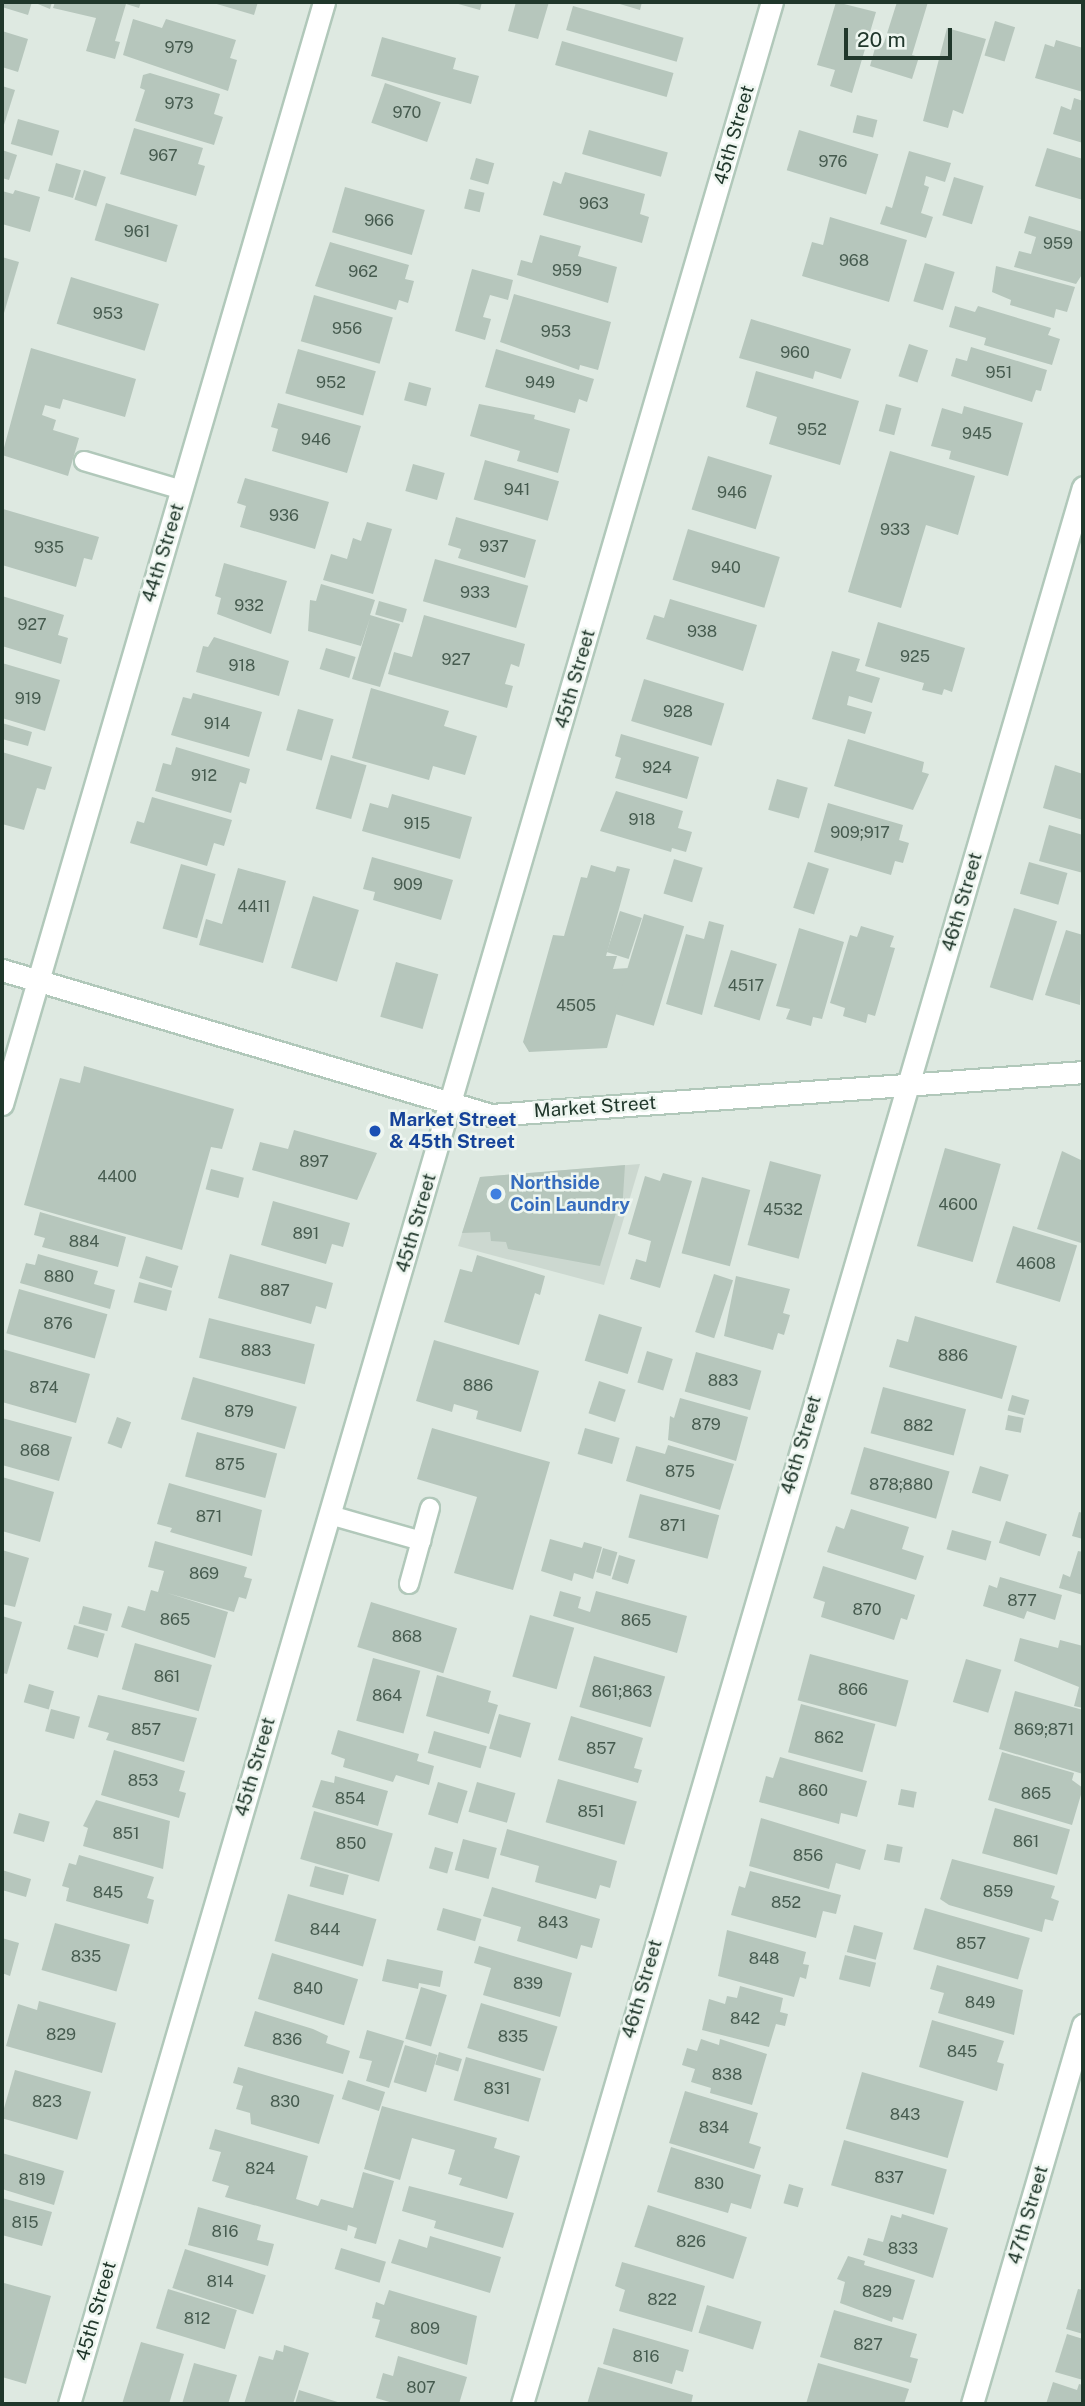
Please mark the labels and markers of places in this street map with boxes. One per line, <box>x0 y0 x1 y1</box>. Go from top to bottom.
place label: Market Street & 45th Street <box>389 1109 516 1153</box>
marker: Market Street & 45th Street <box>367 1123 383 1139</box>
place label: Northside Coin Laundry <box>510 1172 630 1216</box>
marker: Northside Coin Laundry <box>488 1186 504 1202</box>

